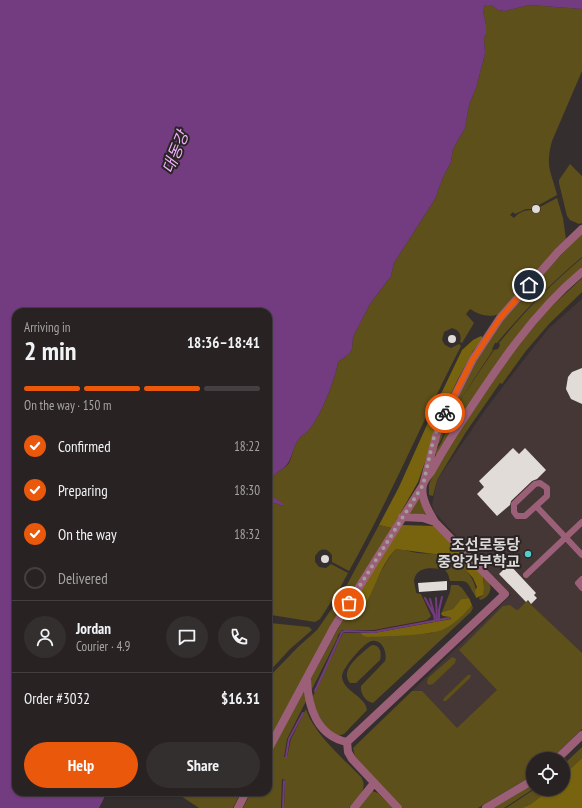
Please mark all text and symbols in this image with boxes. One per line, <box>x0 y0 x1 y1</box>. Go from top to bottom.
water label: 대동강 <box>157 126 193 176</box>
pin <box>512 268 546 302</box>
icon: home <box>518 274 540 296</box>
text: Arriving in <box>24 319 71 336</box>
text: 18:36–18:41 <box>187 333 260 352</box>
text: 2 min <box>24 334 77 367</box>
courier <box>425 393 465 433</box>
text: On the way · 150 m <box>24 397 111 414</box>
icon: bike <box>434 402 456 424</box>
icon: check <box>24 435 46 457</box>
text: Confirmed <box>58 437 111 456</box>
text: 18:22 <box>234 438 260 455</box>
icon: check <box>24 479 46 501</box>
text: Preparing <box>58 481 108 500</box>
text: 18:30 <box>234 482 260 499</box>
icon: check <box>24 523 46 545</box>
text: On the way <box>58 525 117 544</box>
text: 18:32 <box>234 526 260 543</box>
place label: 조선로동당 중앙간부학교 <box>437 535 520 571</box>
marker: 조선로동당 중앙간부학교 <box>523 549 533 559</box>
text: Delivered <box>58 569 108 588</box>
pin <box>332 586 366 620</box>
icon: bag <box>338 592 360 614</box>
button: person <box>24 616 66 658</box>
button: chat <box>166 616 208 658</box>
button: phone <box>218 616 260 658</box>
text: Jordan <box>76 619 111 638</box>
text: Courier · 4.9 <box>76 638 130 655</box>
text: Order #3032 <box>24 689 90 708</box>
text: $16.31 <box>221 689 260 708</box>
button: Help <box>24 742 138 788</box>
button: Share <box>146 742 260 788</box>
map controls <box>526 752 570 796</box>
button: locate <box>526 752 570 796</box>

